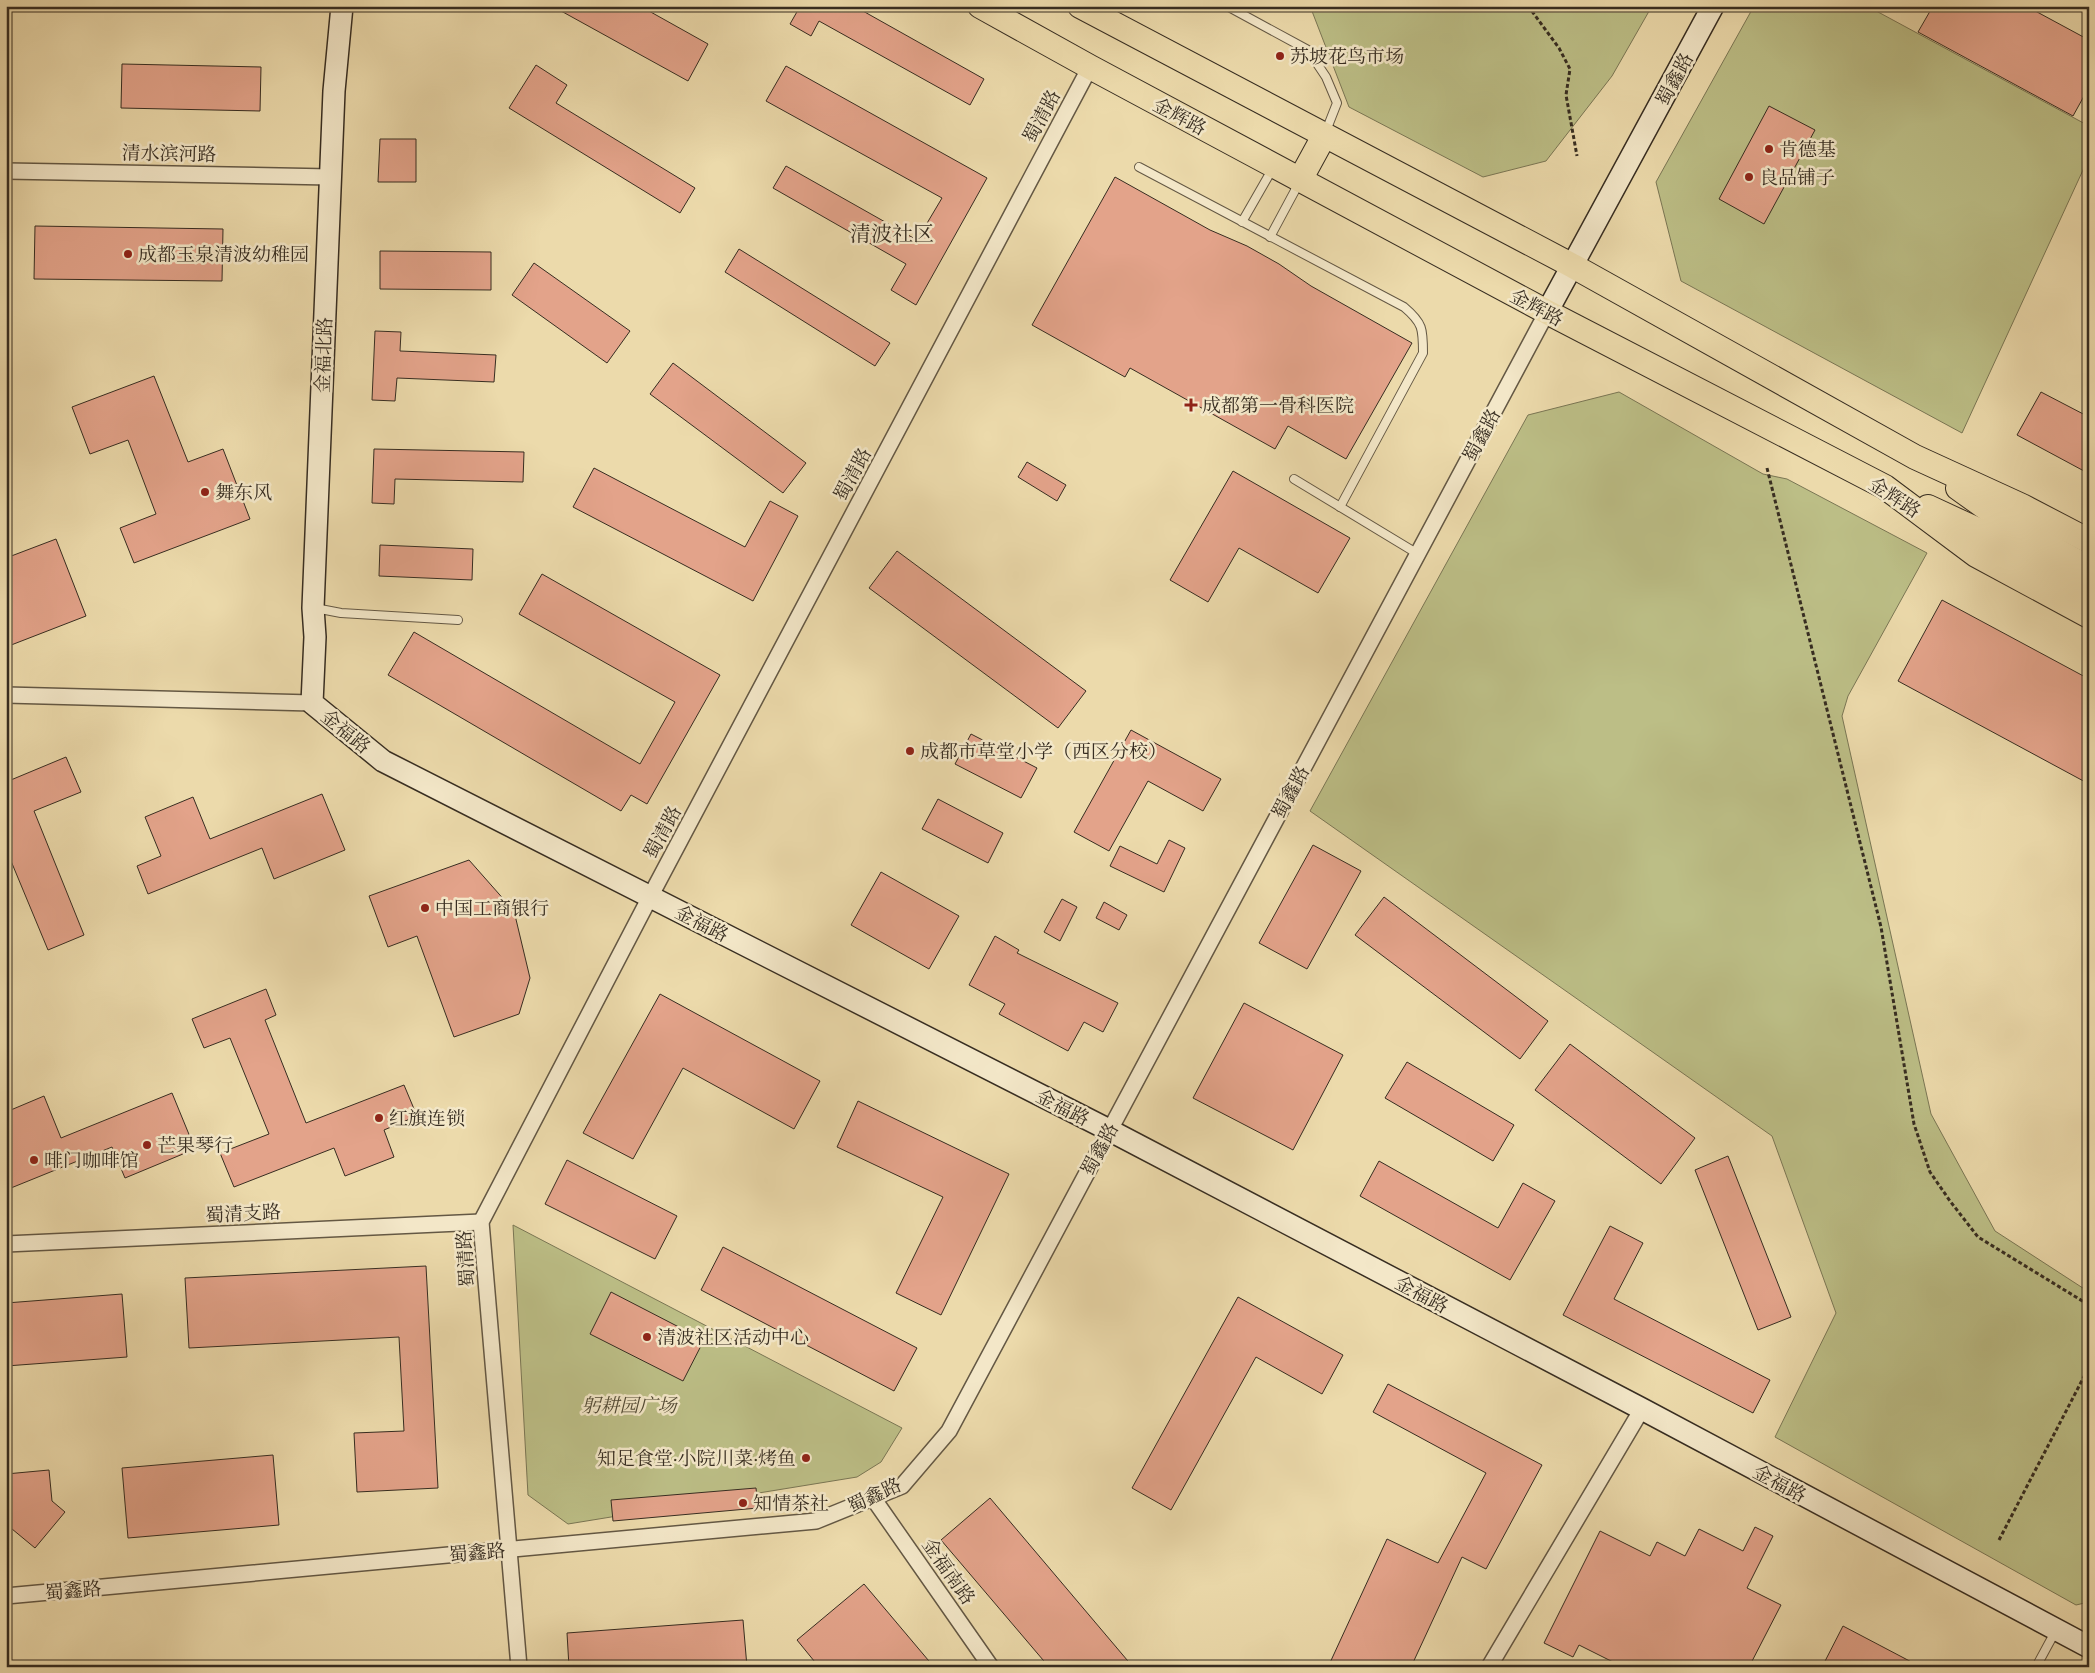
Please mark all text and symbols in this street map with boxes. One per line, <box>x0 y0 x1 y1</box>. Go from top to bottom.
place label: 苏坡花鸟市场 <box>1290 45 1404 71</box>
street label: 蜀鑫路 <box>1651 49 1701 111</box>
marker: 苏坡花鸟市场 <box>1274 50 1286 62</box>
street label: 蜀清路 <box>1018 86 1068 148</box>
street label: 金辉路 <box>1148 93 1210 143</box>
place label: 肯德基 <box>1779 138 1836 164</box>
street label: 清水滨河路 <box>121 141 217 169</box>
marker: 肯德基 <box>1763 143 1775 155</box>
place label: 良品铺子 <box>1759 166 1835 192</box>
marker: 良品铺子 <box>1743 171 1755 183</box>
district label: 清波社区 <box>850 221 934 250</box>
place label: 成都玉泉清波幼稚园 <box>138 243 309 269</box>
marker: 成都玉泉清波幼稚园 <box>122 248 134 260</box>
street label: 金辉路 <box>1505 284 1567 334</box>
street label: 金福北路 <box>311 317 339 394</box>
place label: 成都第一骨科医院 <box>1202 394 1354 420</box>
marker: 成都第一骨科医院 <box>1184 398 1198 412</box>
street label: 蜀鑫路 <box>1458 405 1508 467</box>
street label: 蜀清路 <box>829 444 879 506</box>
street label: 金辉路 <box>1863 472 1925 525</box>
place label: 舞东风 <box>215 481 272 507</box>
marker: 舞东风 <box>199 486 211 498</box>
street label: 金福路 <box>314 705 375 761</box>
place label: 成都市草堂小学（西区分校） <box>920 740 1167 766</box>
marker: 成都市草堂小学（西区分校） <box>904 745 916 757</box>
street label: 蜀鑫路 <box>1267 762 1317 824</box>
street label: 蜀清路 <box>639 802 689 864</box>
place label: 中国工商银行 <box>435 897 549 923</box>
street label: 金福路 <box>670 900 732 949</box>
marker: 中国工商银行 <box>419 902 431 914</box>
street label: 金福路 <box>1031 1084 1093 1133</box>
place label: 红旗连锁 <box>389 1107 465 1133</box>
marker: 红旗连锁 <box>373 1112 385 1124</box>
street label: 蜀鑫路 <box>1076 1119 1126 1181</box>
place label: 芒果琴行 <box>157 1134 233 1160</box>
marker: 芒果琴行 <box>141 1139 153 1151</box>
place label: 啡门咖啡馆 <box>44 1149 139 1175</box>
marker: 啡门咖啡馆 <box>28 1154 40 1166</box>
street label: 蜀清支路 <box>204 1200 282 1230</box>
street label: 蜀清路 <box>452 1230 482 1288</box>
street label: 金福路 <box>1390 1271 1452 1321</box>
place label: 清波社区活动中心 <box>657 1326 809 1352</box>
marker: 清波社区活动中心 <box>641 1331 653 1343</box>
park label: 躬耕园广场 <box>581 1394 678 1420</box>
place label: 知足食堂·小院川菜·烤鱼 <box>597 1447 796 1473</box>
marker: 知足食堂·小院川菜·烤鱼 <box>800 1452 812 1464</box>
street label: 金福路 <box>1748 1460 1810 1510</box>
street label: 蜀鑫路 <box>844 1473 906 1521</box>
place label: 知情茶社 <box>753 1492 829 1518</box>
marker: 知情茶社 <box>737 1497 749 1509</box>
street label: 金福南路 <box>915 1534 980 1611</box>
street label: 蜀鑫路 <box>448 1539 507 1569</box>
street label: 蜀鑫路 <box>44 1577 103 1607</box>

